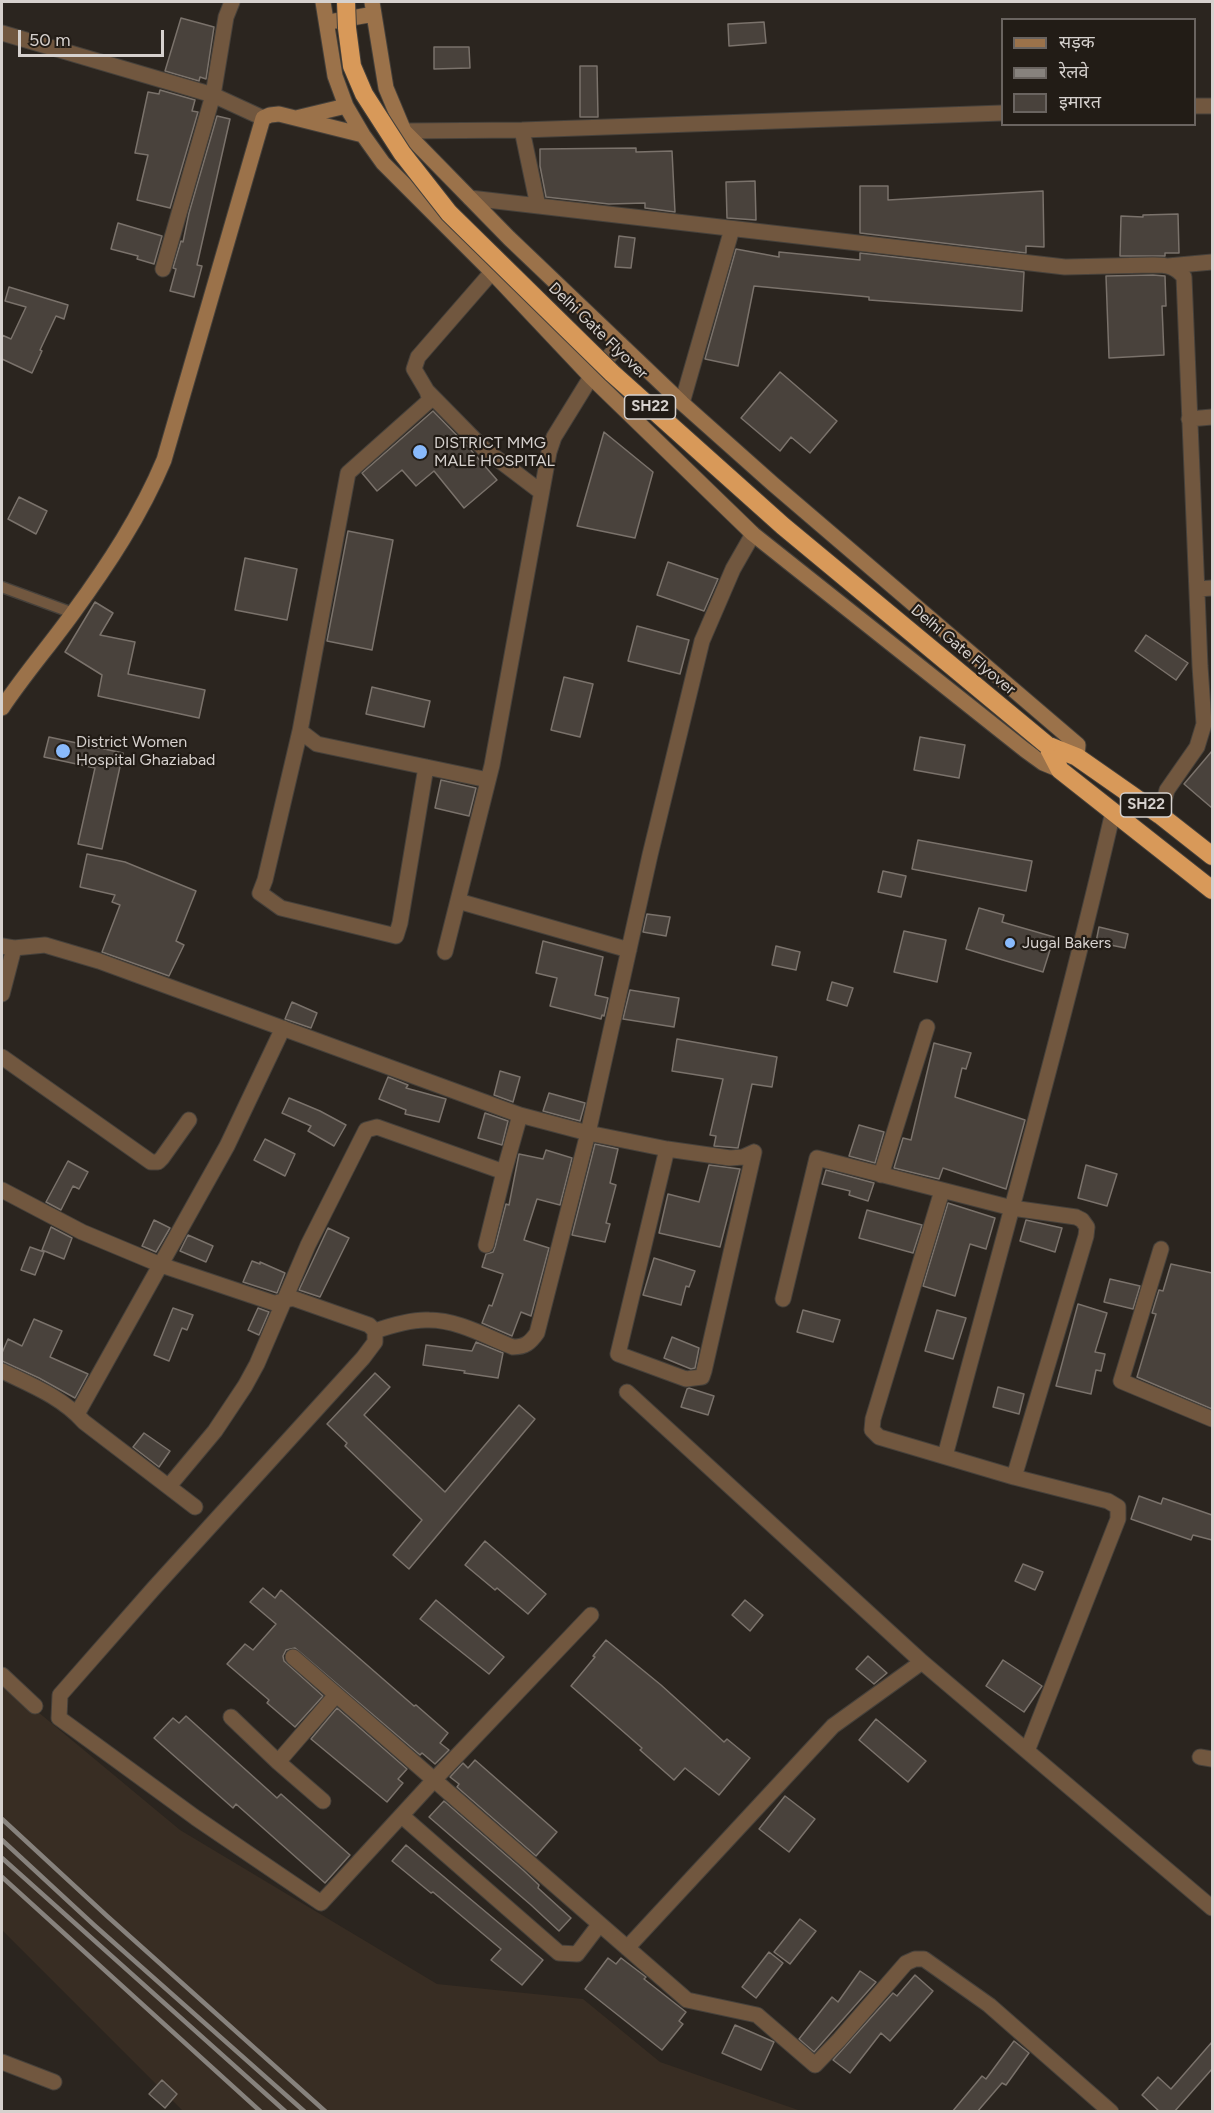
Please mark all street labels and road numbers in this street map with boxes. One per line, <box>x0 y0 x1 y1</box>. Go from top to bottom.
street label: Delhi Gate Flyover <box>544 279 652 383</box>
road number: SH22 <box>624 395 676 419</box>
street label: Delhi Gate Flyover <box>907 601 1019 699</box>
road number: SH22 <box>1120 793 1172 817</box>

